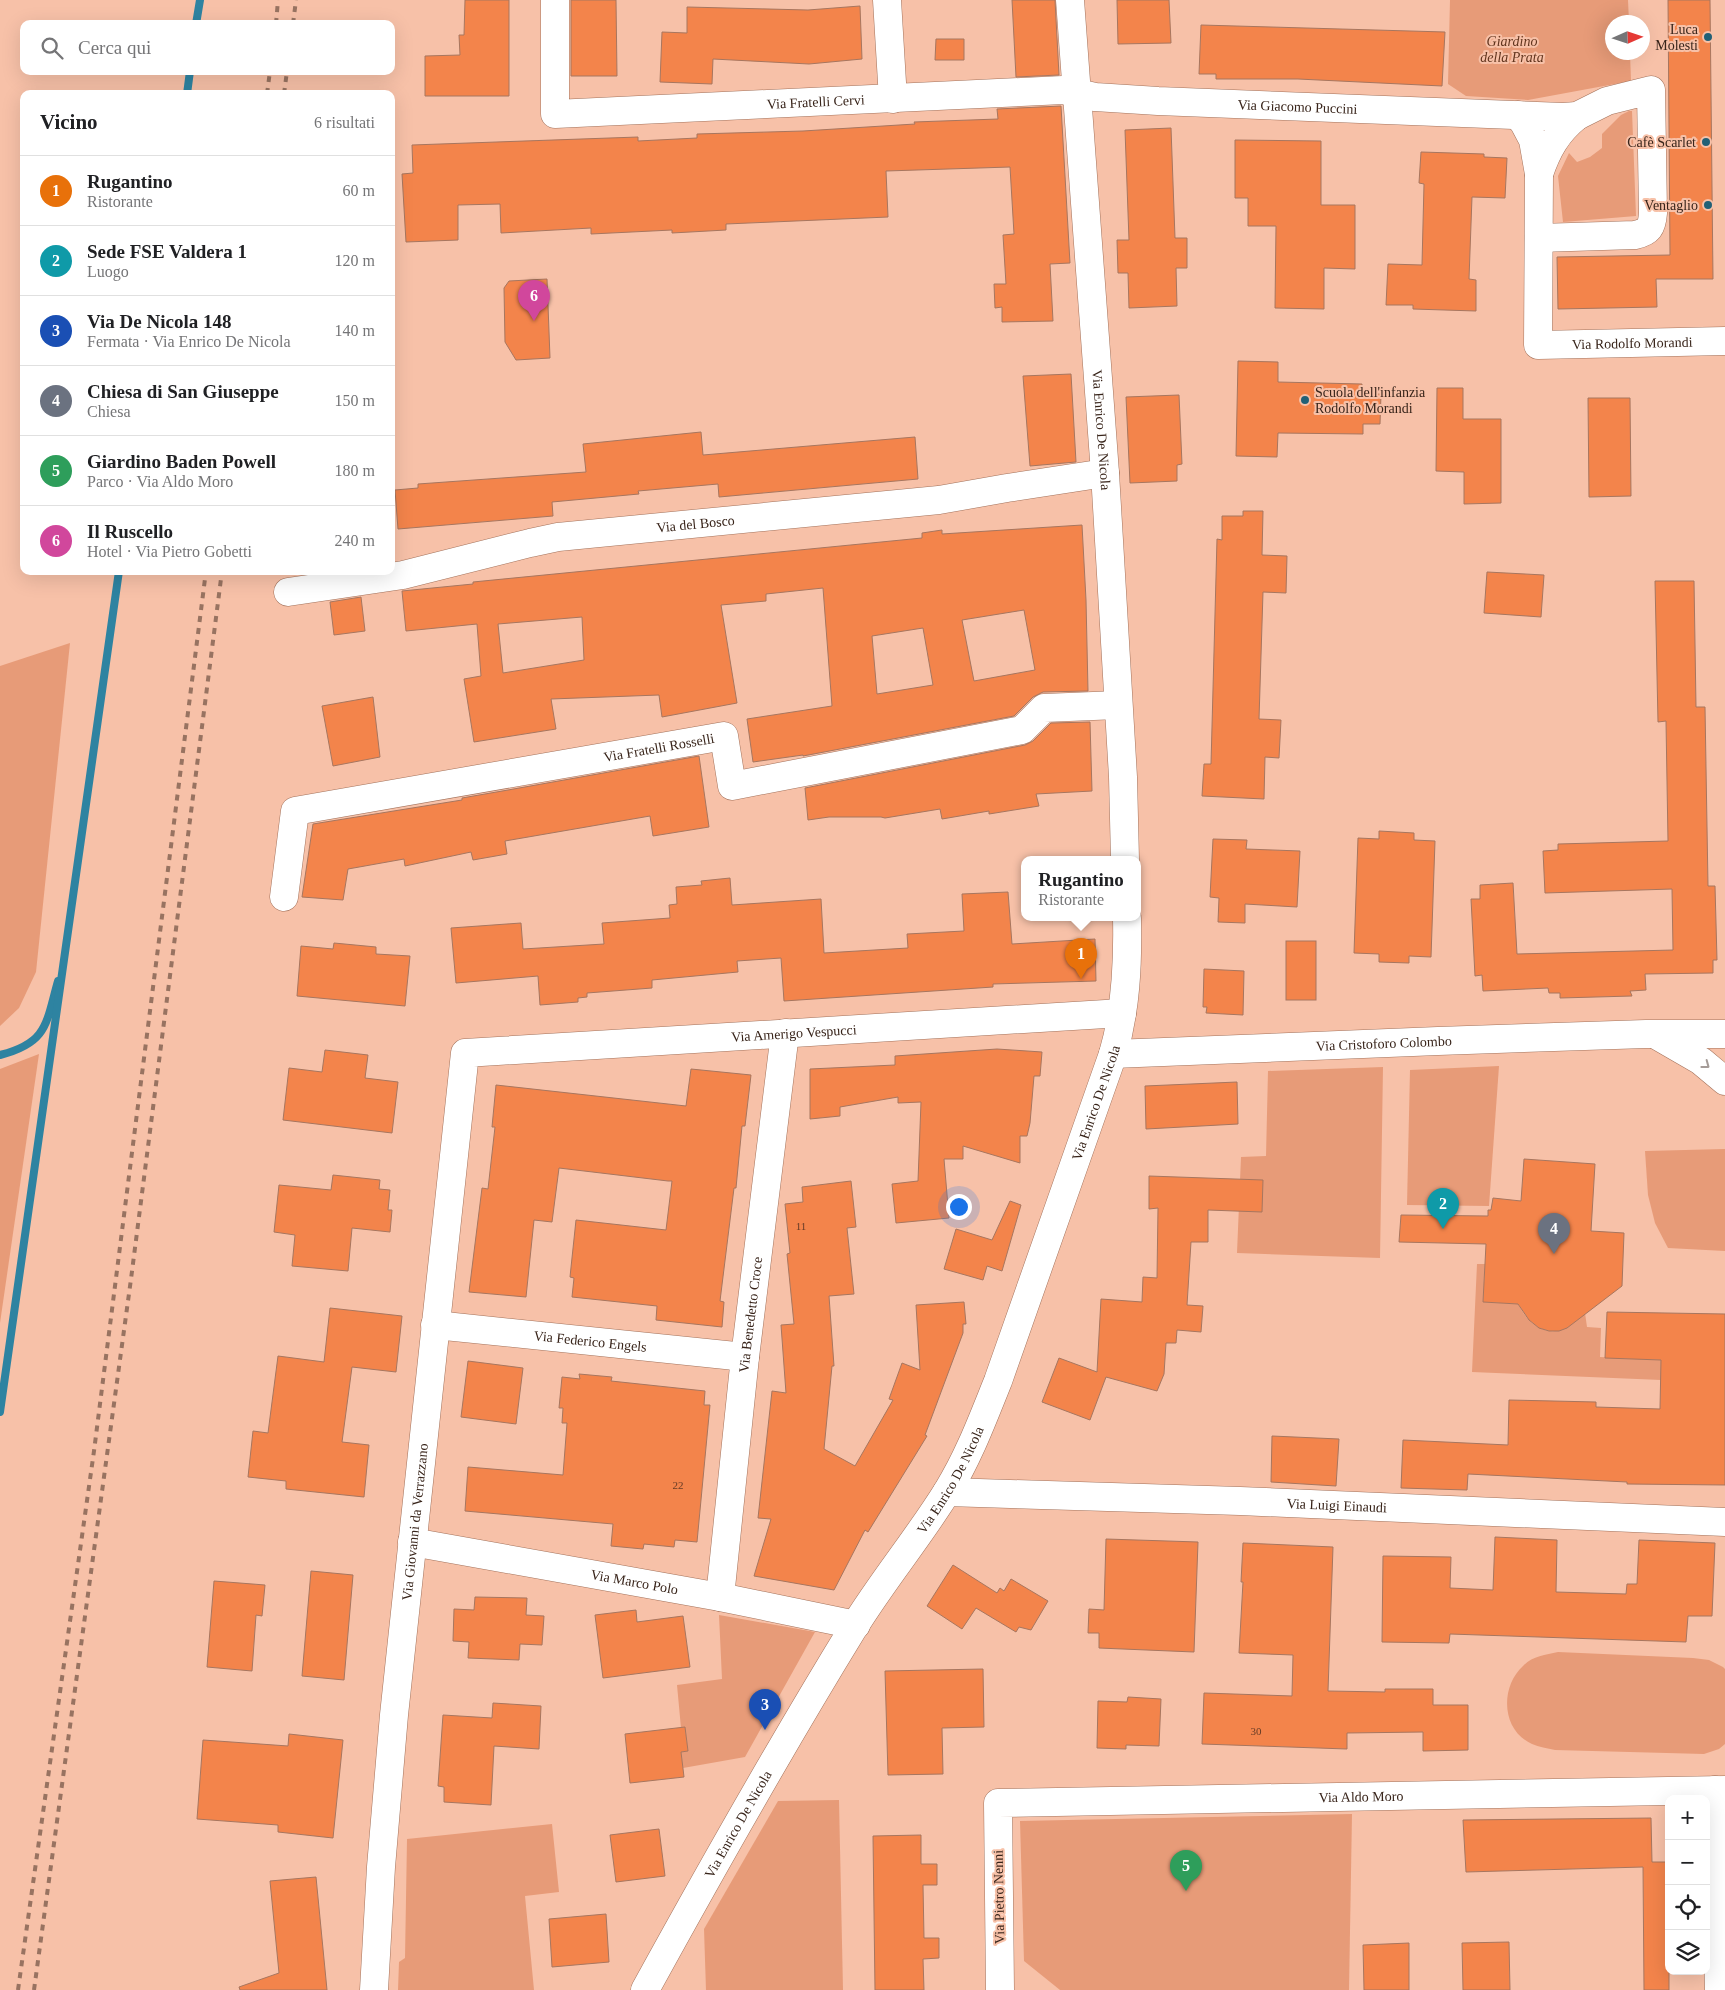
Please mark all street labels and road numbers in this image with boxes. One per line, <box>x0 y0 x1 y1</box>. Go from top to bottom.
street label: Via Fratelli Cervi <box>766 92 865 111</box>
street label: Via Giacomo Puccini <box>1237 97 1358 116</box>
street label: Via Rodolfo Morandi <box>1572 334 1693 352</box>
street label: Via Enrico De Nicola <box>1090 369 1114 491</box>
street label: Via del Bosco <box>656 512 735 535</box>
street label: Via Fratelli Rosselli <box>602 730 715 764</box>
street label: Via Amerigo Vespucci <box>731 1022 857 1044</box>
street label: Via Cristoforo Colombo <box>1315 1033 1452 1053</box>
street label: Via Enrico De Nicola <box>1069 1043 1123 1162</box>
street label: Via Benedetto Croce <box>736 1256 765 1373</box>
street label: Via Federico Engels <box>533 1328 647 1354</box>
street label: Via Enrico De Nicola <box>914 1423 987 1536</box>
street label: Via Giovanni da Verrazzano <box>399 1443 431 1601</box>
street label: Via Luigi Einaudi <box>1286 1496 1387 1515</box>
street label: Via Marco Polo <box>590 1567 679 1597</box>
street label: Via Enrico De Nicola <box>701 1767 775 1880</box>
street label: Via Aldo Moro <box>1318 1788 1403 1805</box>
street label: Via Pietro Nenni <box>991 1850 1007 1944</box>

